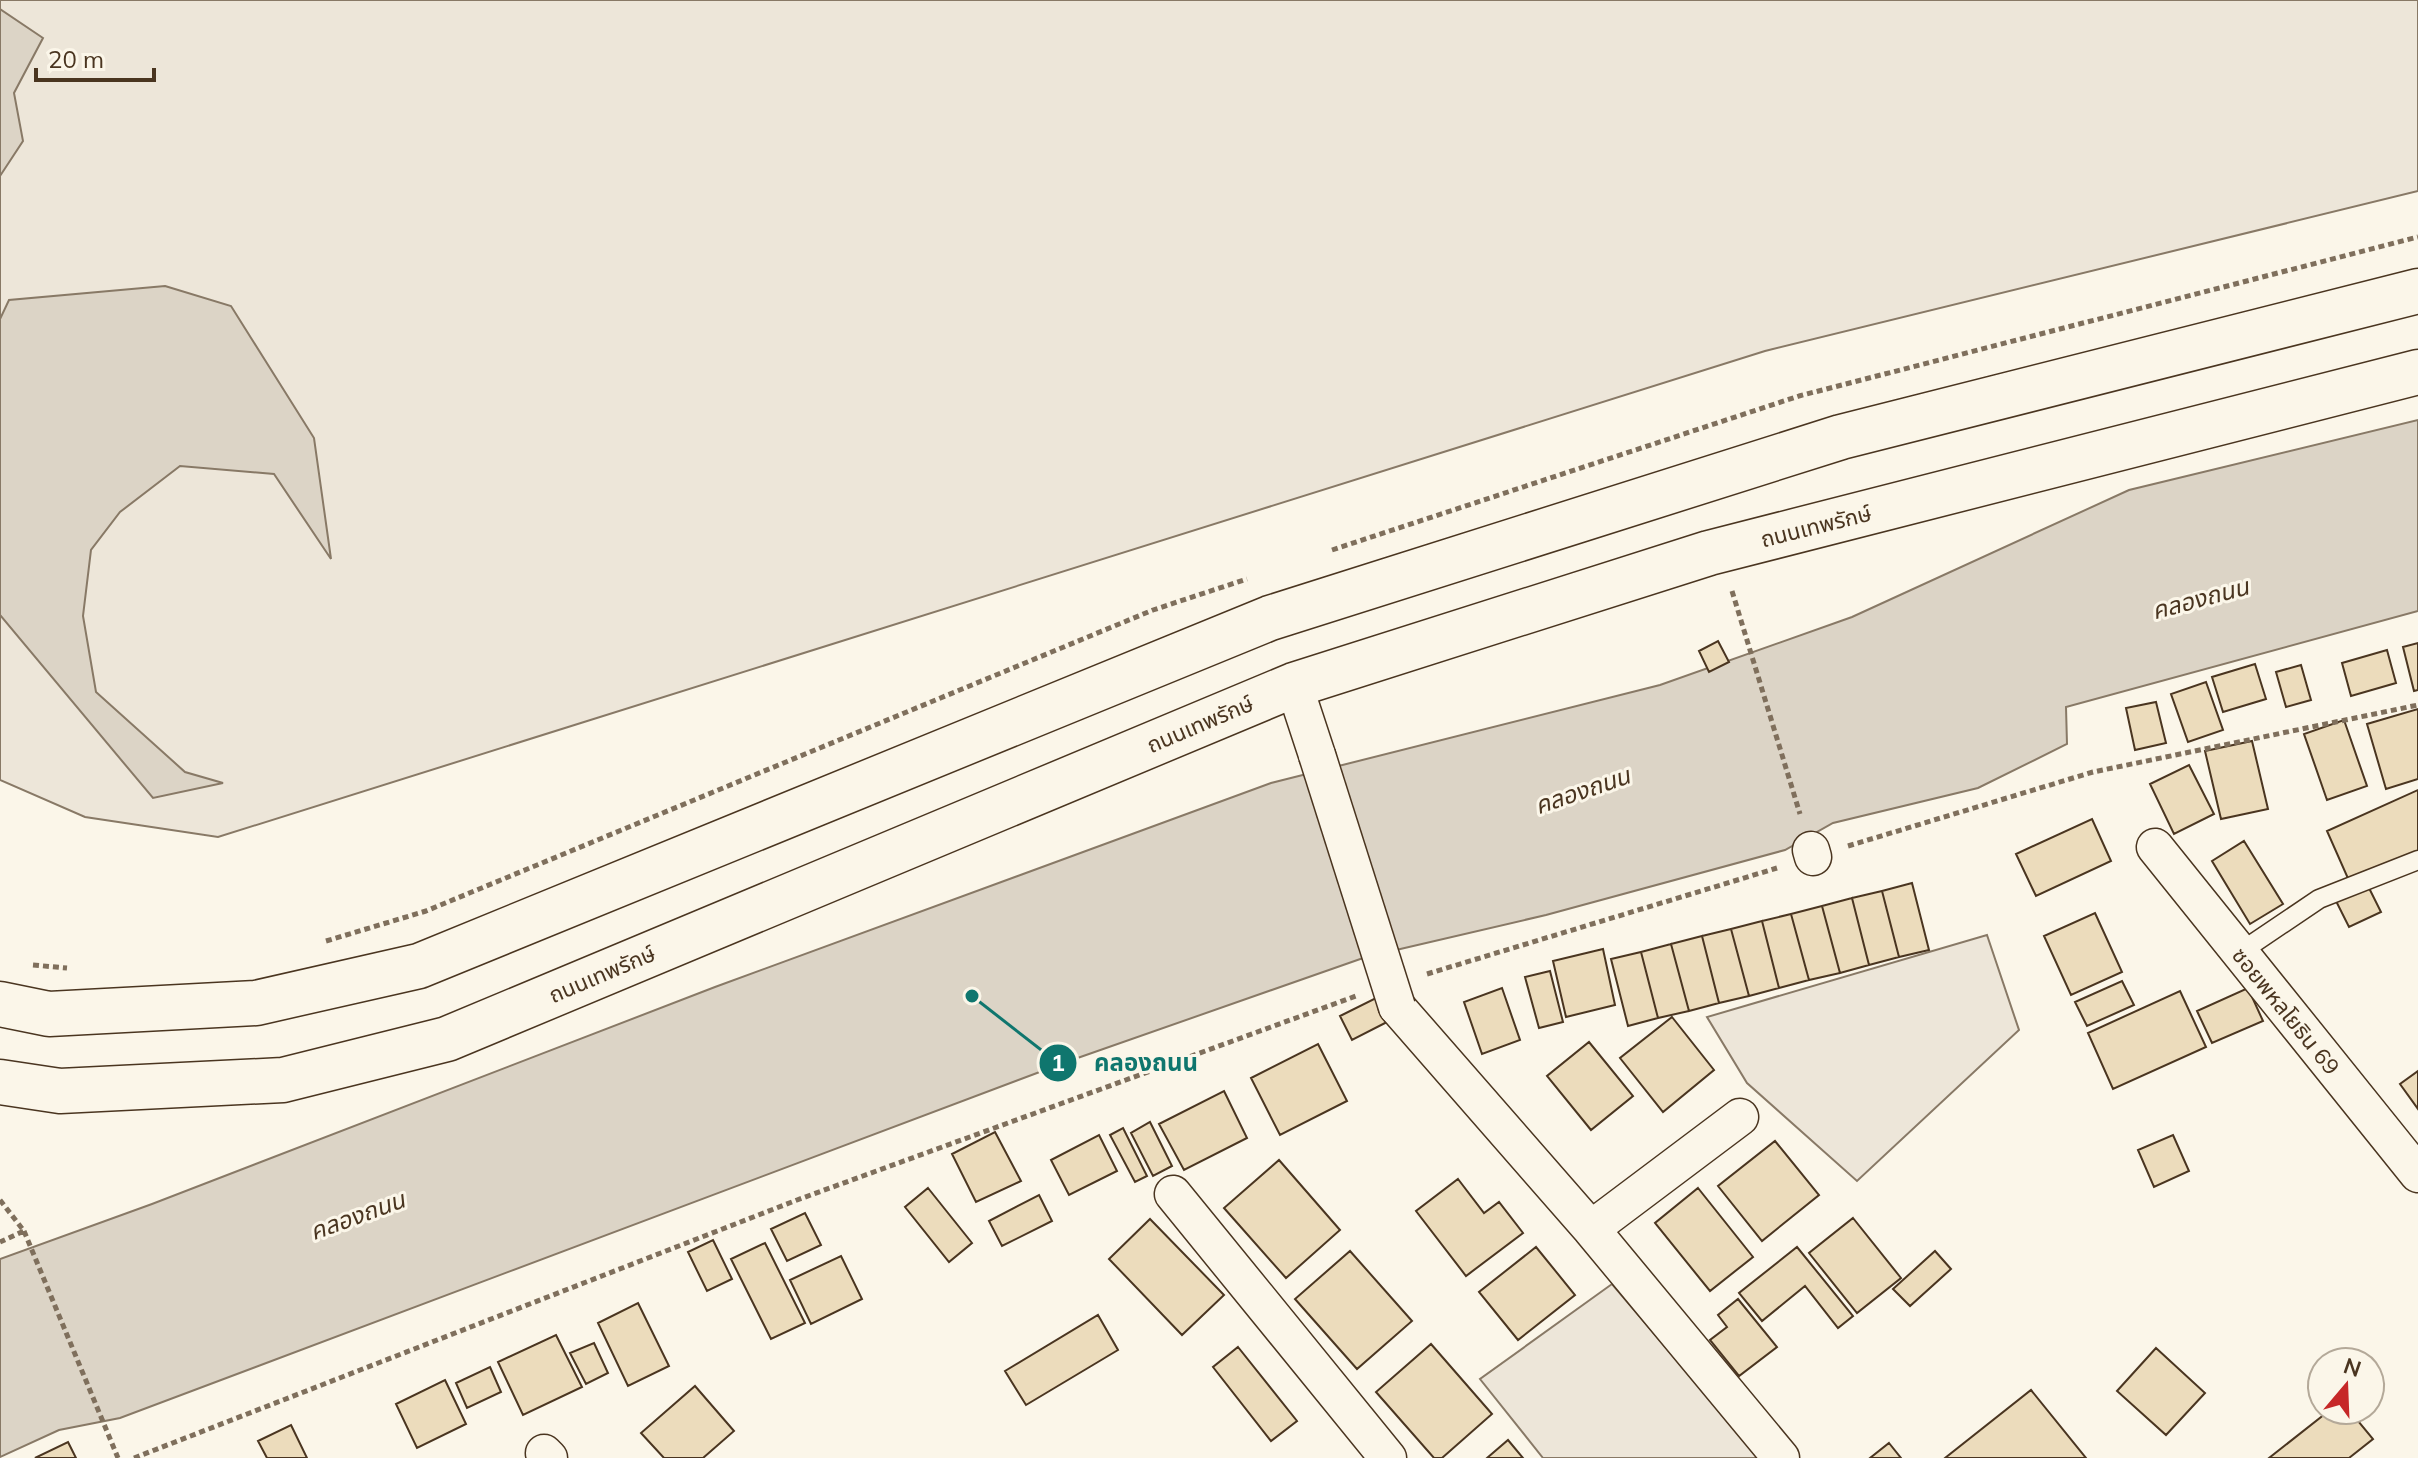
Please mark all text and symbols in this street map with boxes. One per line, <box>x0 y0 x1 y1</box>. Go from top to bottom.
scale bar <box>36 32 154 82</box>
text: 20 m <box>48 44 104 74</box>
street label: ถนนเทพรักษ์ <box>1758 499 1874 553</box>
water label: คลองถนน <box>2148 570 2253 625</box>
street label: ถนนเทพรักษ์ <box>1142 689 1258 759</box>
water label: คลองถนน <box>1530 759 1635 820</box>
street label: ถนนเทพรักษ์ <box>544 939 660 1009</box>
street label: ซอยพหลโยธิน 69 <box>2226 942 2346 1080</box>
callout: คลองถนน <box>1038 1039 1214 1087</box>
text: 1 <box>1051 1047 1065 1077</box>
text: คลองถนน <box>1094 1047 1198 1077</box>
water label: คลองถนน <box>305 1184 410 1246</box>
north arrow <box>2306 1346 2386 1426</box>
text: N <box>2340 1351 2365 1383</box>

